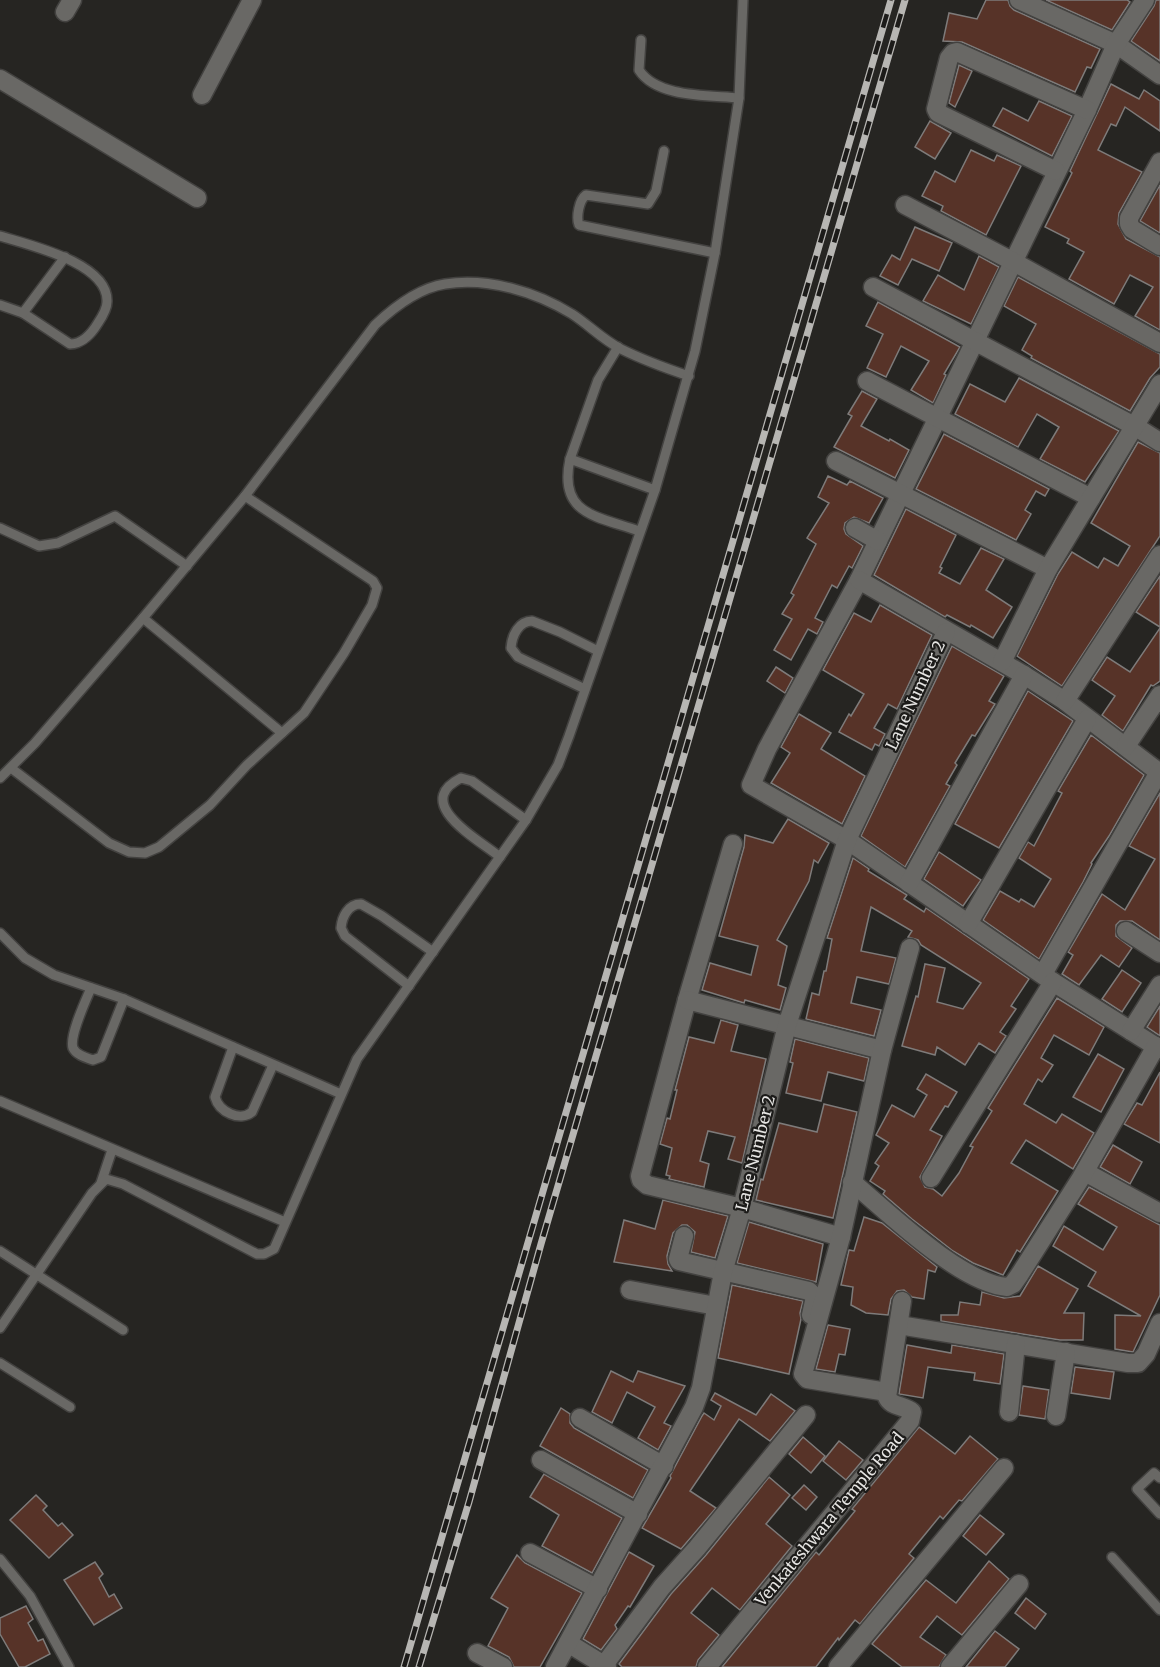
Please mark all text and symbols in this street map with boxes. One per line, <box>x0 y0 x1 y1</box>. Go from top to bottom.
street label: Lane Number 2 <box>881 637 949 753</box>
street label: Lane Number 2 <box>731 1093 779 1213</box>
street label: Venkateshwara Temple Road <box>750 1428 908 1611</box>

